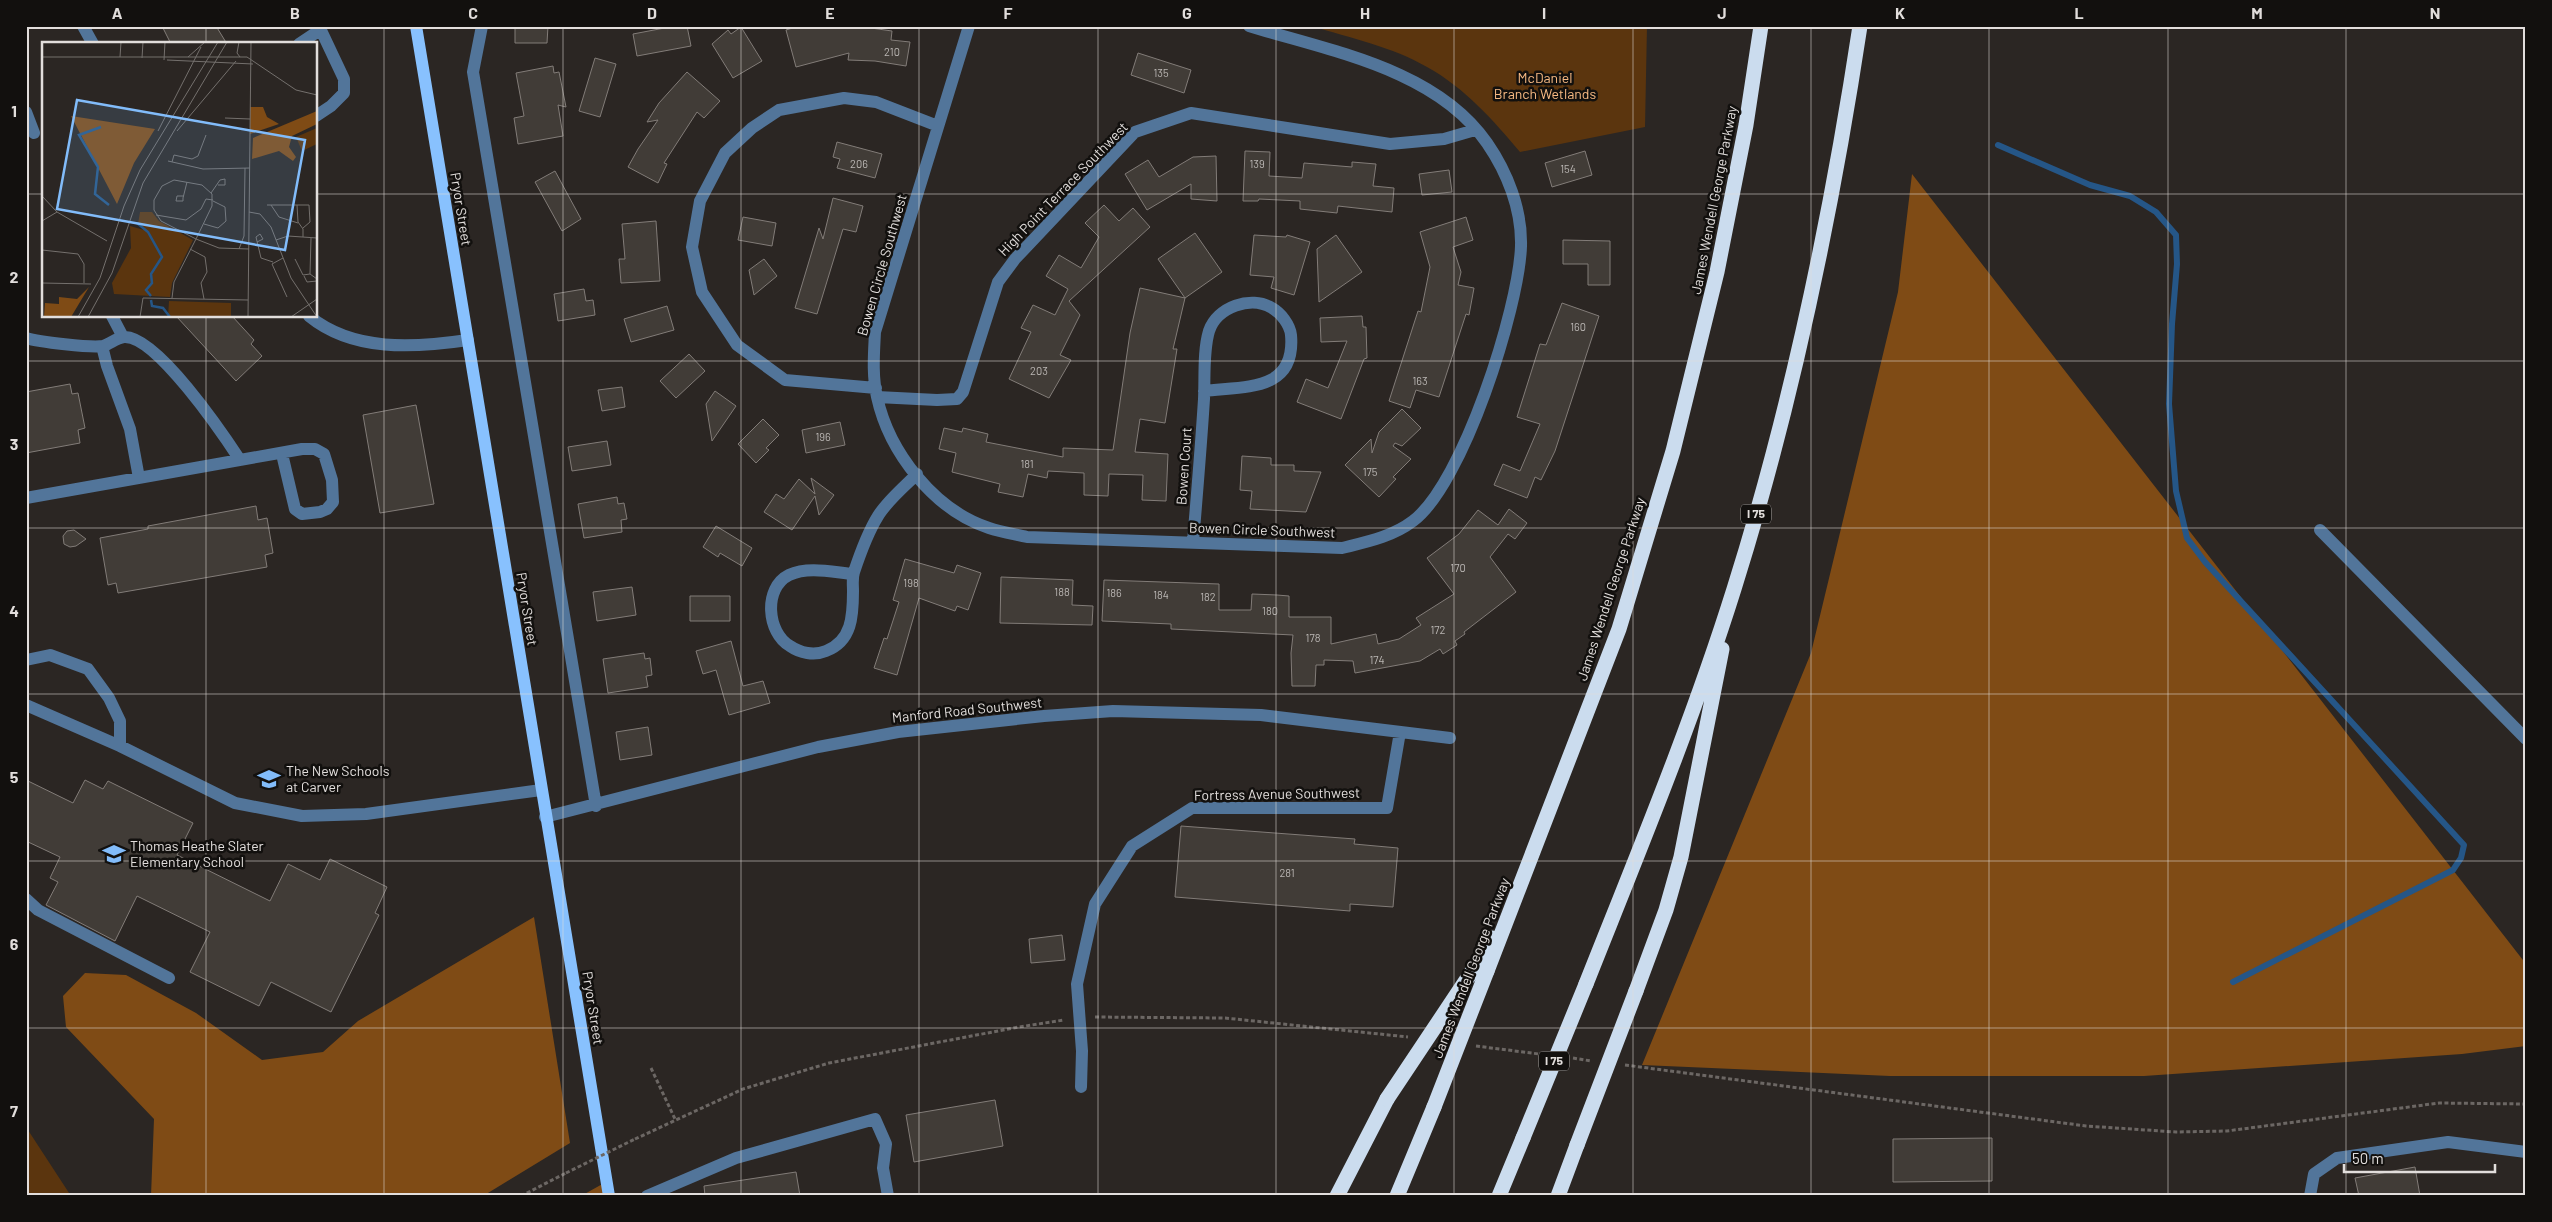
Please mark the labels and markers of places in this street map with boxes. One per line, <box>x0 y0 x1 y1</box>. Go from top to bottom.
place label: The New Schools at Carver <box>286 762 390 795</box>
school or university icon: The New Schools at Carver <box>256 766 282 792</box>
place label: Thomas Heathe Slater Elementary School <box>130 837 264 870</box>
school or university icon: Thomas Heathe Slater Elementary School <box>101 841 127 867</box>

